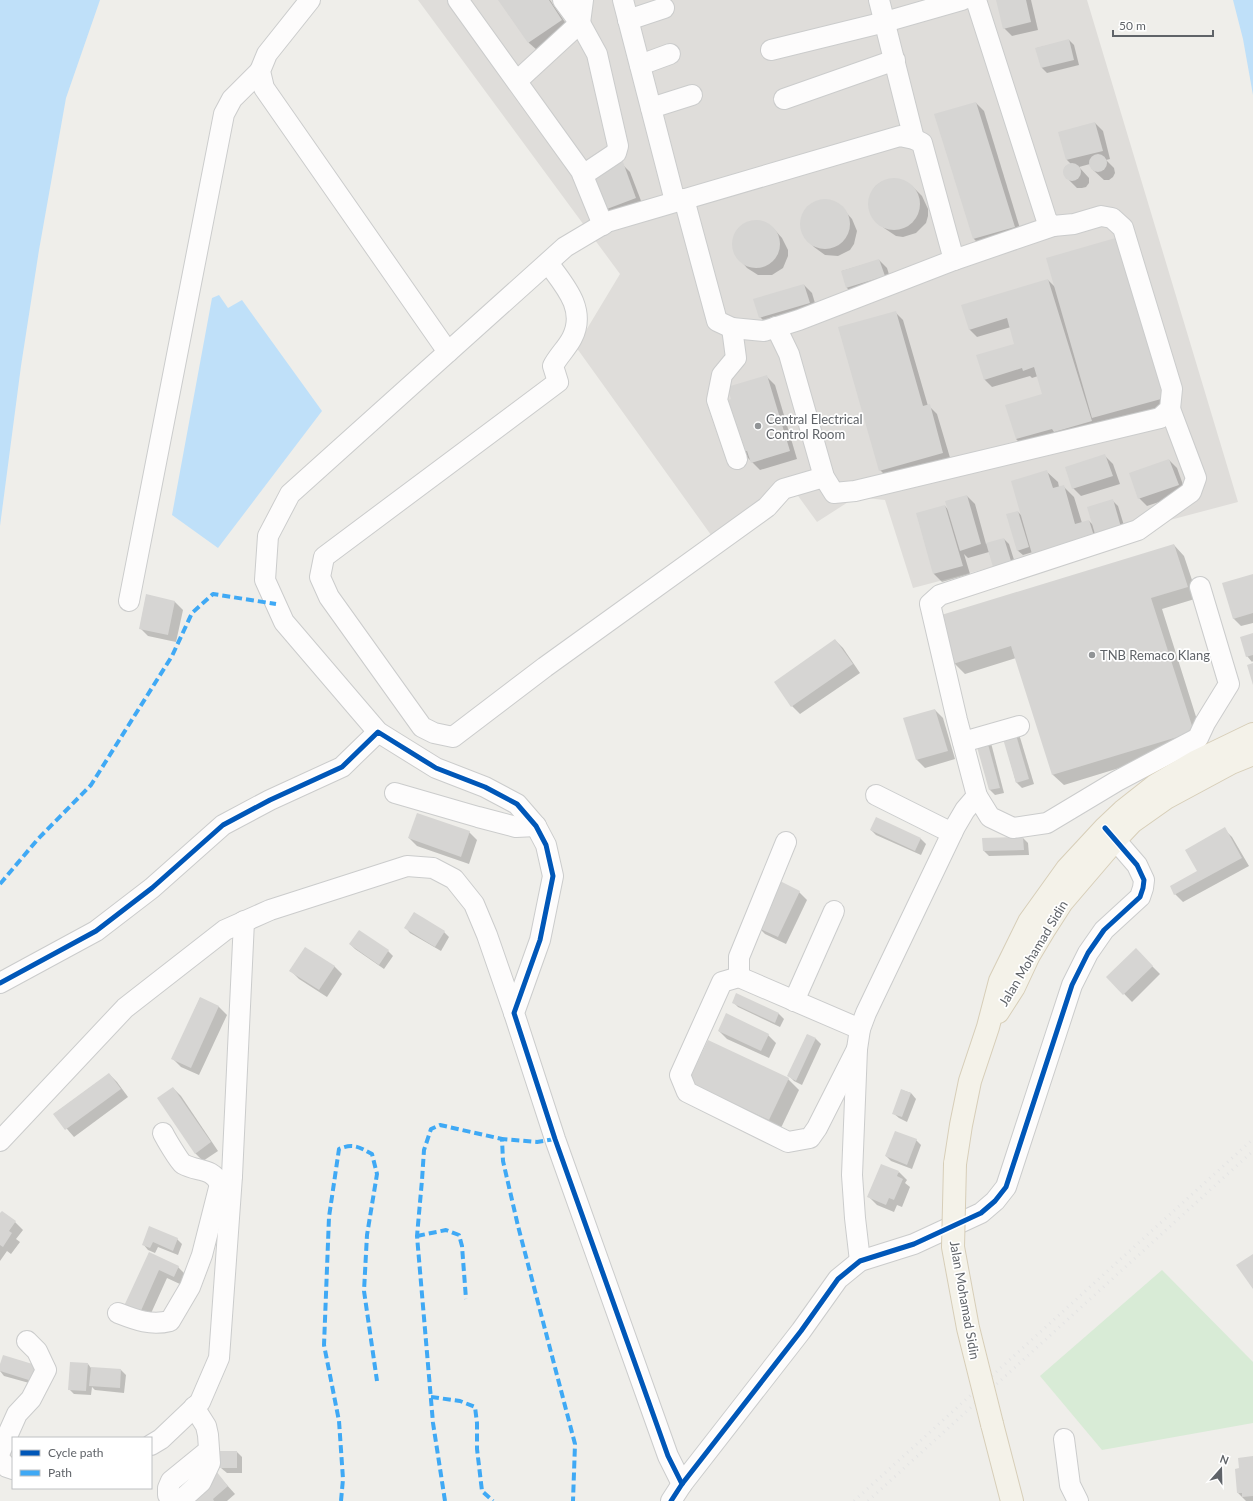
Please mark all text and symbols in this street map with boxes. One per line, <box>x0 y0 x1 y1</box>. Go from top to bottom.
scale bar <box>1113 12 1213 38</box>
text: 50 m <box>1119 18 1146 33</box>
place label: Central Electrical Control Room <box>766 411 863 442</box>
marker: Central Electrical Control Room <box>753 421 763 431</box>
place label: TNB Remaco Klang <box>1100 647 1210 663</box>
marker: TNB Remaco Klang <box>1087 650 1097 660</box>
street label: Jalan Mohamad Sidin <box>995 897 1071 1009</box>
street label: Jalan Mohamad Sidin <box>947 1239 983 1361</box>
legend <box>12 1437 152 1489</box>
text: Cycle path <box>48 1445 103 1460</box>
north arrow <box>1201 1449 1241 1489</box>
text: N <box>1218 1452 1231 1467</box>
text: Path <box>48 1465 72 1480</box>

